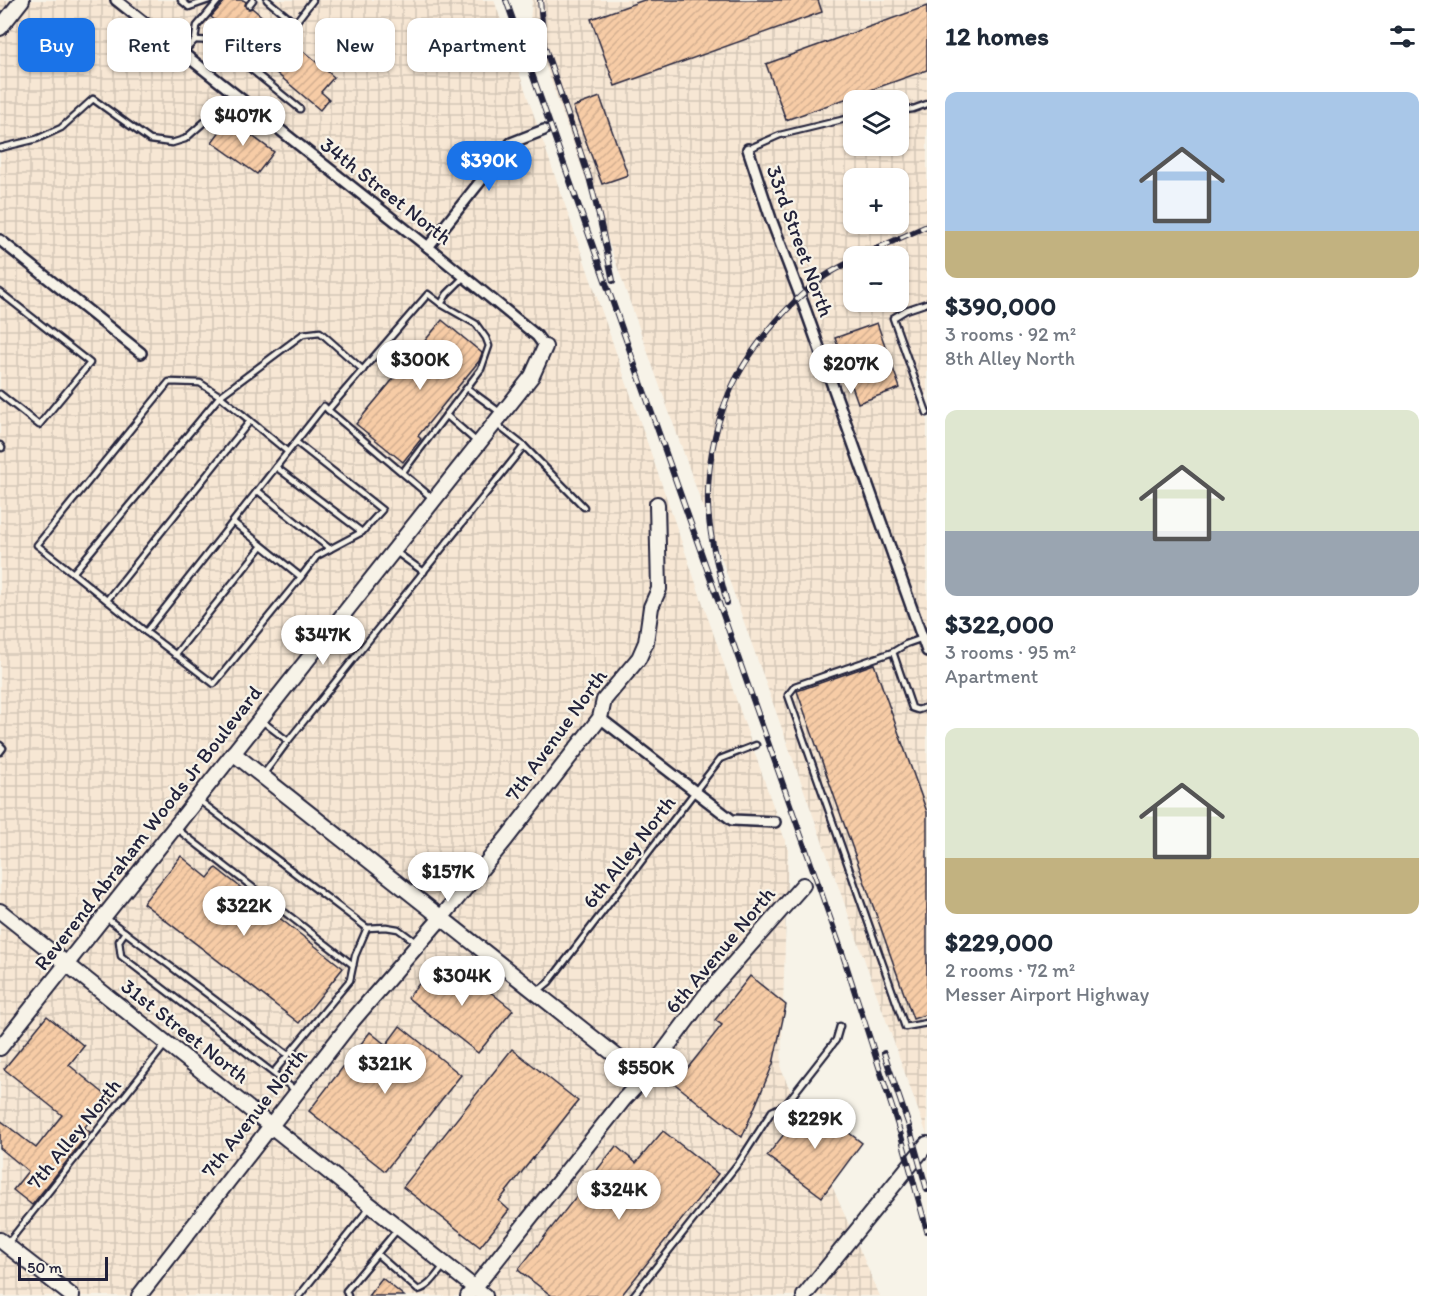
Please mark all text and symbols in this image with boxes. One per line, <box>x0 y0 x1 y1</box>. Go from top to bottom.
chip: Buy <box>18 18 95 72</box>
chip: Rent <box>107 18 191 72</box>
chip: Filters <box>203 18 303 72</box>
chip: New <box>315 18 395 72</box>
chip: Apartment <box>407 18 547 72</box>
text: 12 homes <box>945 20 1049 52</box>
icon: filters <box>1386 20 1419 53</box>
map controls <box>843 90 909 312</box>
button: layers <box>843 90 909 156</box>
pin: $407K <box>201 96 285 147</box>
text: $407K <box>214 103 272 127</box>
icon: home <box>1128 131 1236 239</box>
street label: 34th Street North <box>316 132 457 250</box>
pin: $390K <box>447 141 531 192</box>
text: $390K <box>461 148 517 172</box>
street label: 33rd Street North <box>761 162 840 320</box>
button: + <box>843 168 909 234</box>
button: − <box>843 246 909 312</box>
text: $390,000 <box>945 290 1056 322</box>
text: 3 rooms · 92 m² <box>945 322 1076 346</box>
pin: $300K <box>378 340 462 391</box>
pin: $207K <box>809 344 893 395</box>
text: 8th Alley North <box>945 346 1075 370</box>
text: $300K <box>391 347 449 371</box>
text: $207K <box>823 351 879 375</box>
icon: home <box>1128 449 1236 557</box>
text: $322,000 <box>945 608 1054 640</box>
pin: $347K <box>281 615 365 666</box>
text: $347K <box>295 622 351 646</box>
text: 3 rooms · 95 m² <box>945 640 1076 664</box>
street label: 7th Avenue North <box>499 663 612 806</box>
text: Apartment <box>945 664 1038 688</box>
street label: Reverend Abraham Woods Jr Boulevard <box>29 680 267 975</box>
icon: home <box>1128 767 1236 875</box>
street label: 6th Alley North <box>577 790 681 913</box>
pin: $157K <box>406 852 490 903</box>
text: $157K <box>422 859 474 883</box>
street label: 6th Avenue North <box>659 881 780 1018</box>
pin: $322K <box>202 886 286 937</box>
text: $322K <box>217 893 271 917</box>
text: $229,000 <box>945 926 1053 958</box>
pin: $304K <box>420 956 504 1007</box>
text: 2 rooms · 72 m² <box>945 958 1075 982</box>
text: $304K <box>433 963 491 987</box>
street label: 31st Street North <box>116 973 254 1088</box>
text: Messer Airport Highway <box>945 982 1149 1006</box>
street label: 7th Avenue North <box>195 1043 312 1182</box>
pin: $321K <box>343 1044 427 1095</box>
pin: $550K <box>604 1048 688 1099</box>
text: $321K <box>358 1051 412 1075</box>
text: $550K <box>618 1055 674 1079</box>
street label: 7th Alley North <box>21 1073 126 1194</box>
pin: $229K <box>773 1099 857 1150</box>
text: $229K <box>788 1106 842 1130</box>
pin: $324K <box>577 1170 661 1221</box>
text: $324K <box>591 1177 647 1201</box>
scale bar <box>18 1254 108 1282</box>
text: 50 m <box>27 1258 62 1277</box>

